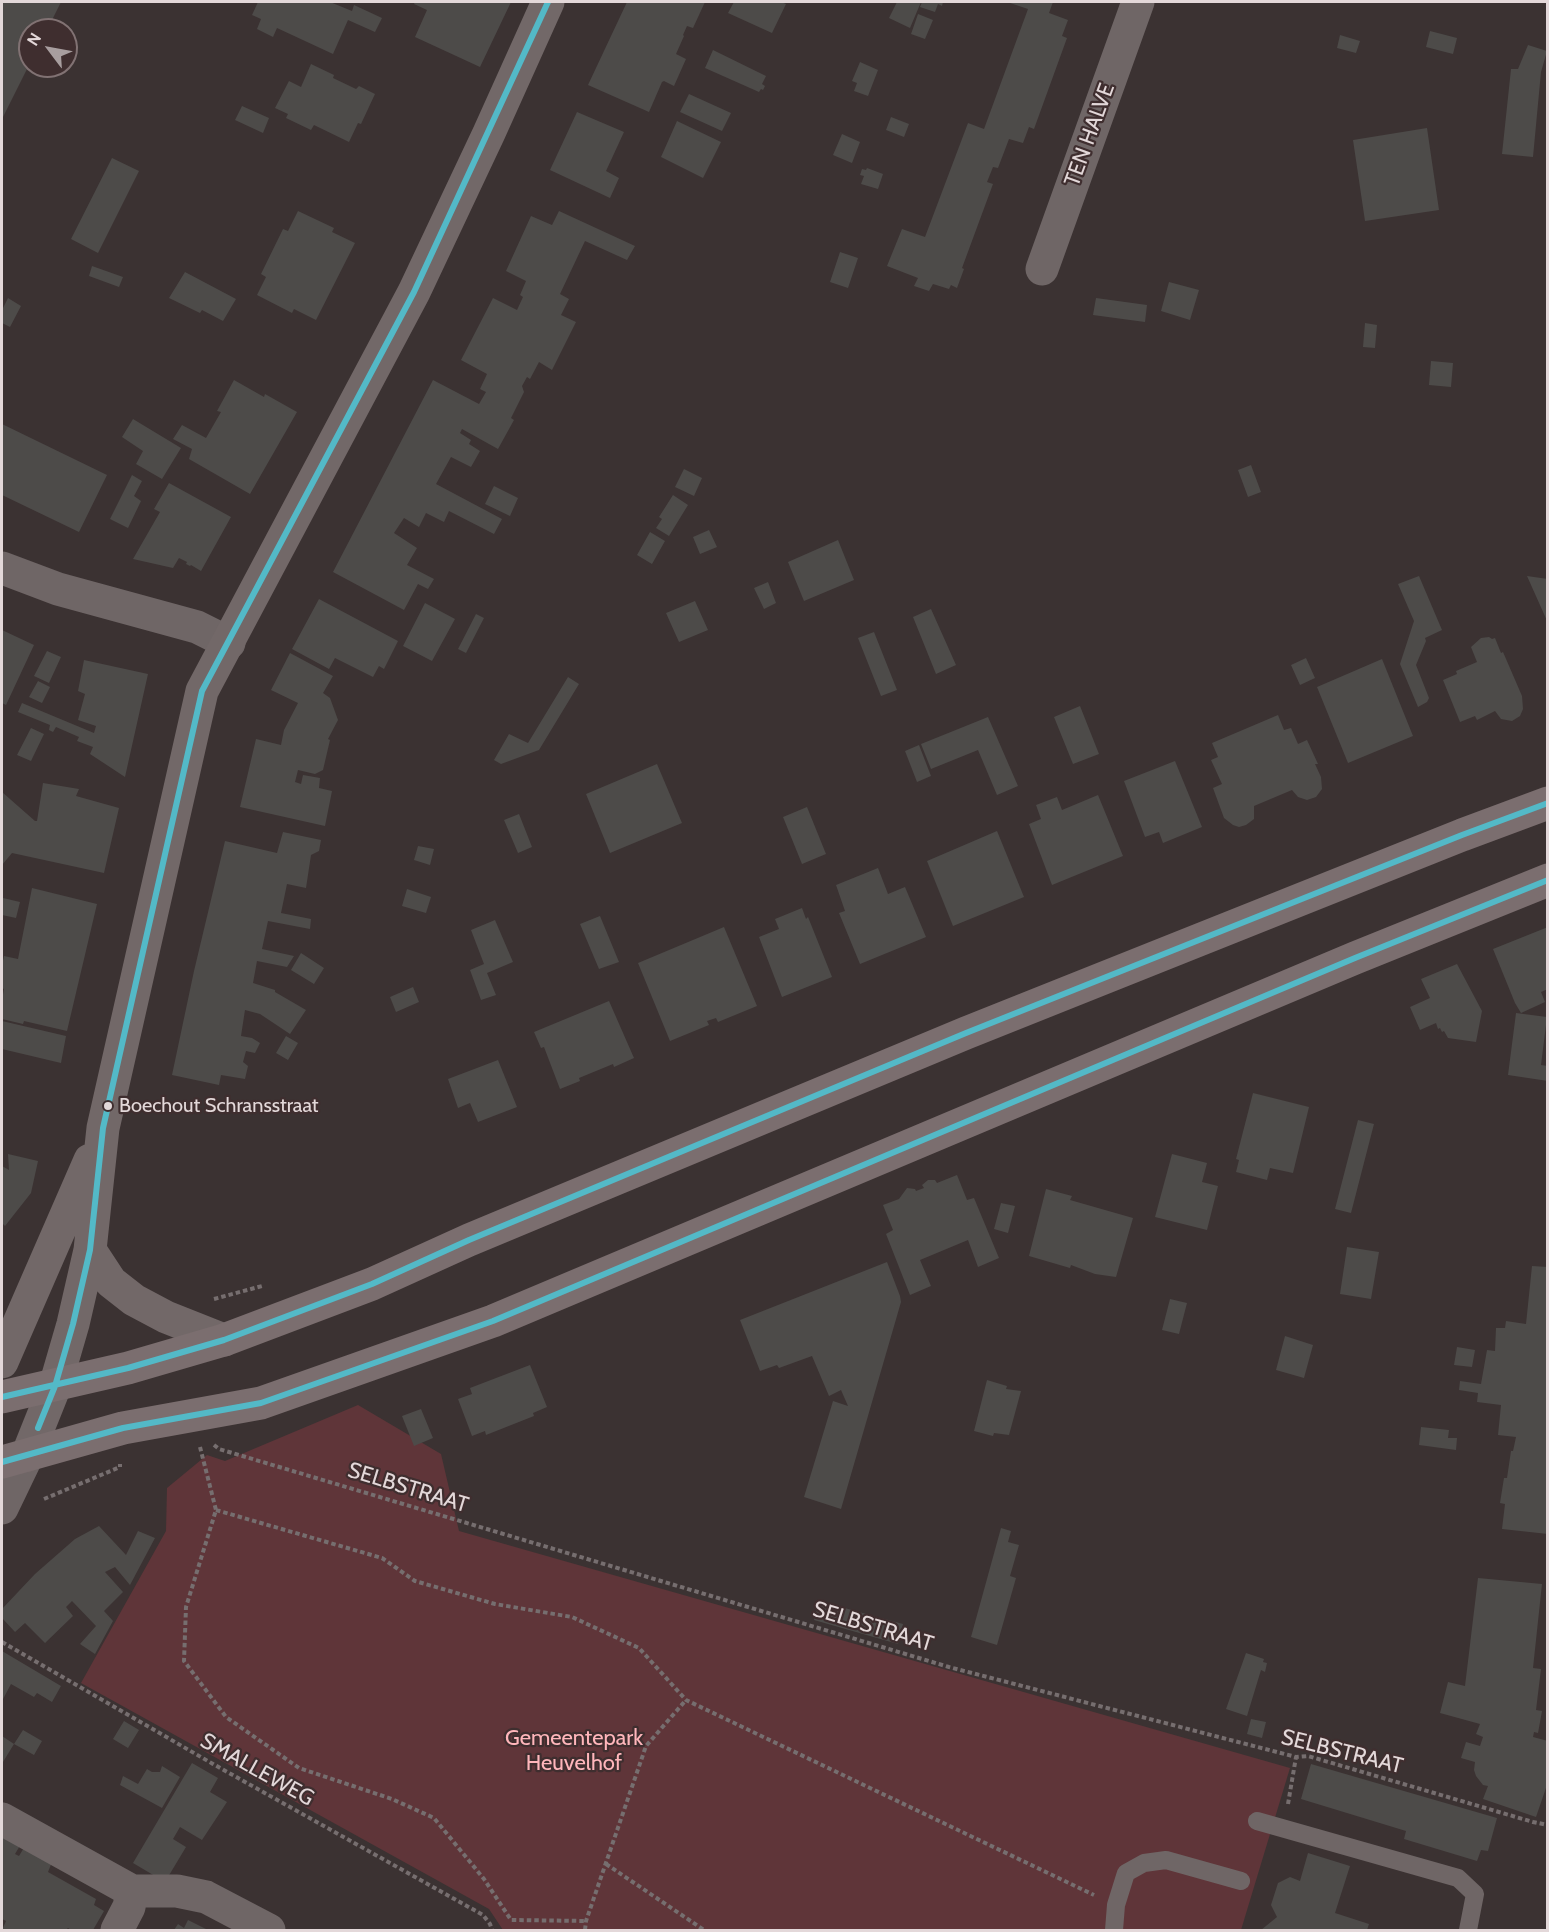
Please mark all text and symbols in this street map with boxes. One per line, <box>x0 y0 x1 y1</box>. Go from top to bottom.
north arrow <box>18 18 78 78</box>
text: N <box>23 29 45 49</box>
street label: TEN HALVE <box>1059 80 1121 190</box>
place label: Boechout Schransstraat <box>119 1094 319 1118</box>
marker: Boechout Schransstraat <box>102 1100 114 1112</box>
street label: SELBSTRAAT <box>345 1457 471 1519</box>
street label: SELBSTRAAT <box>810 1596 936 1658</box>
street label: SELBSTRAAT <box>1278 1724 1406 1780</box>
park label: Gemeentepark Heuvelhof <box>505 1726 643 1778</box>
street label: SMALLEWEG <box>195 1728 319 1812</box>

